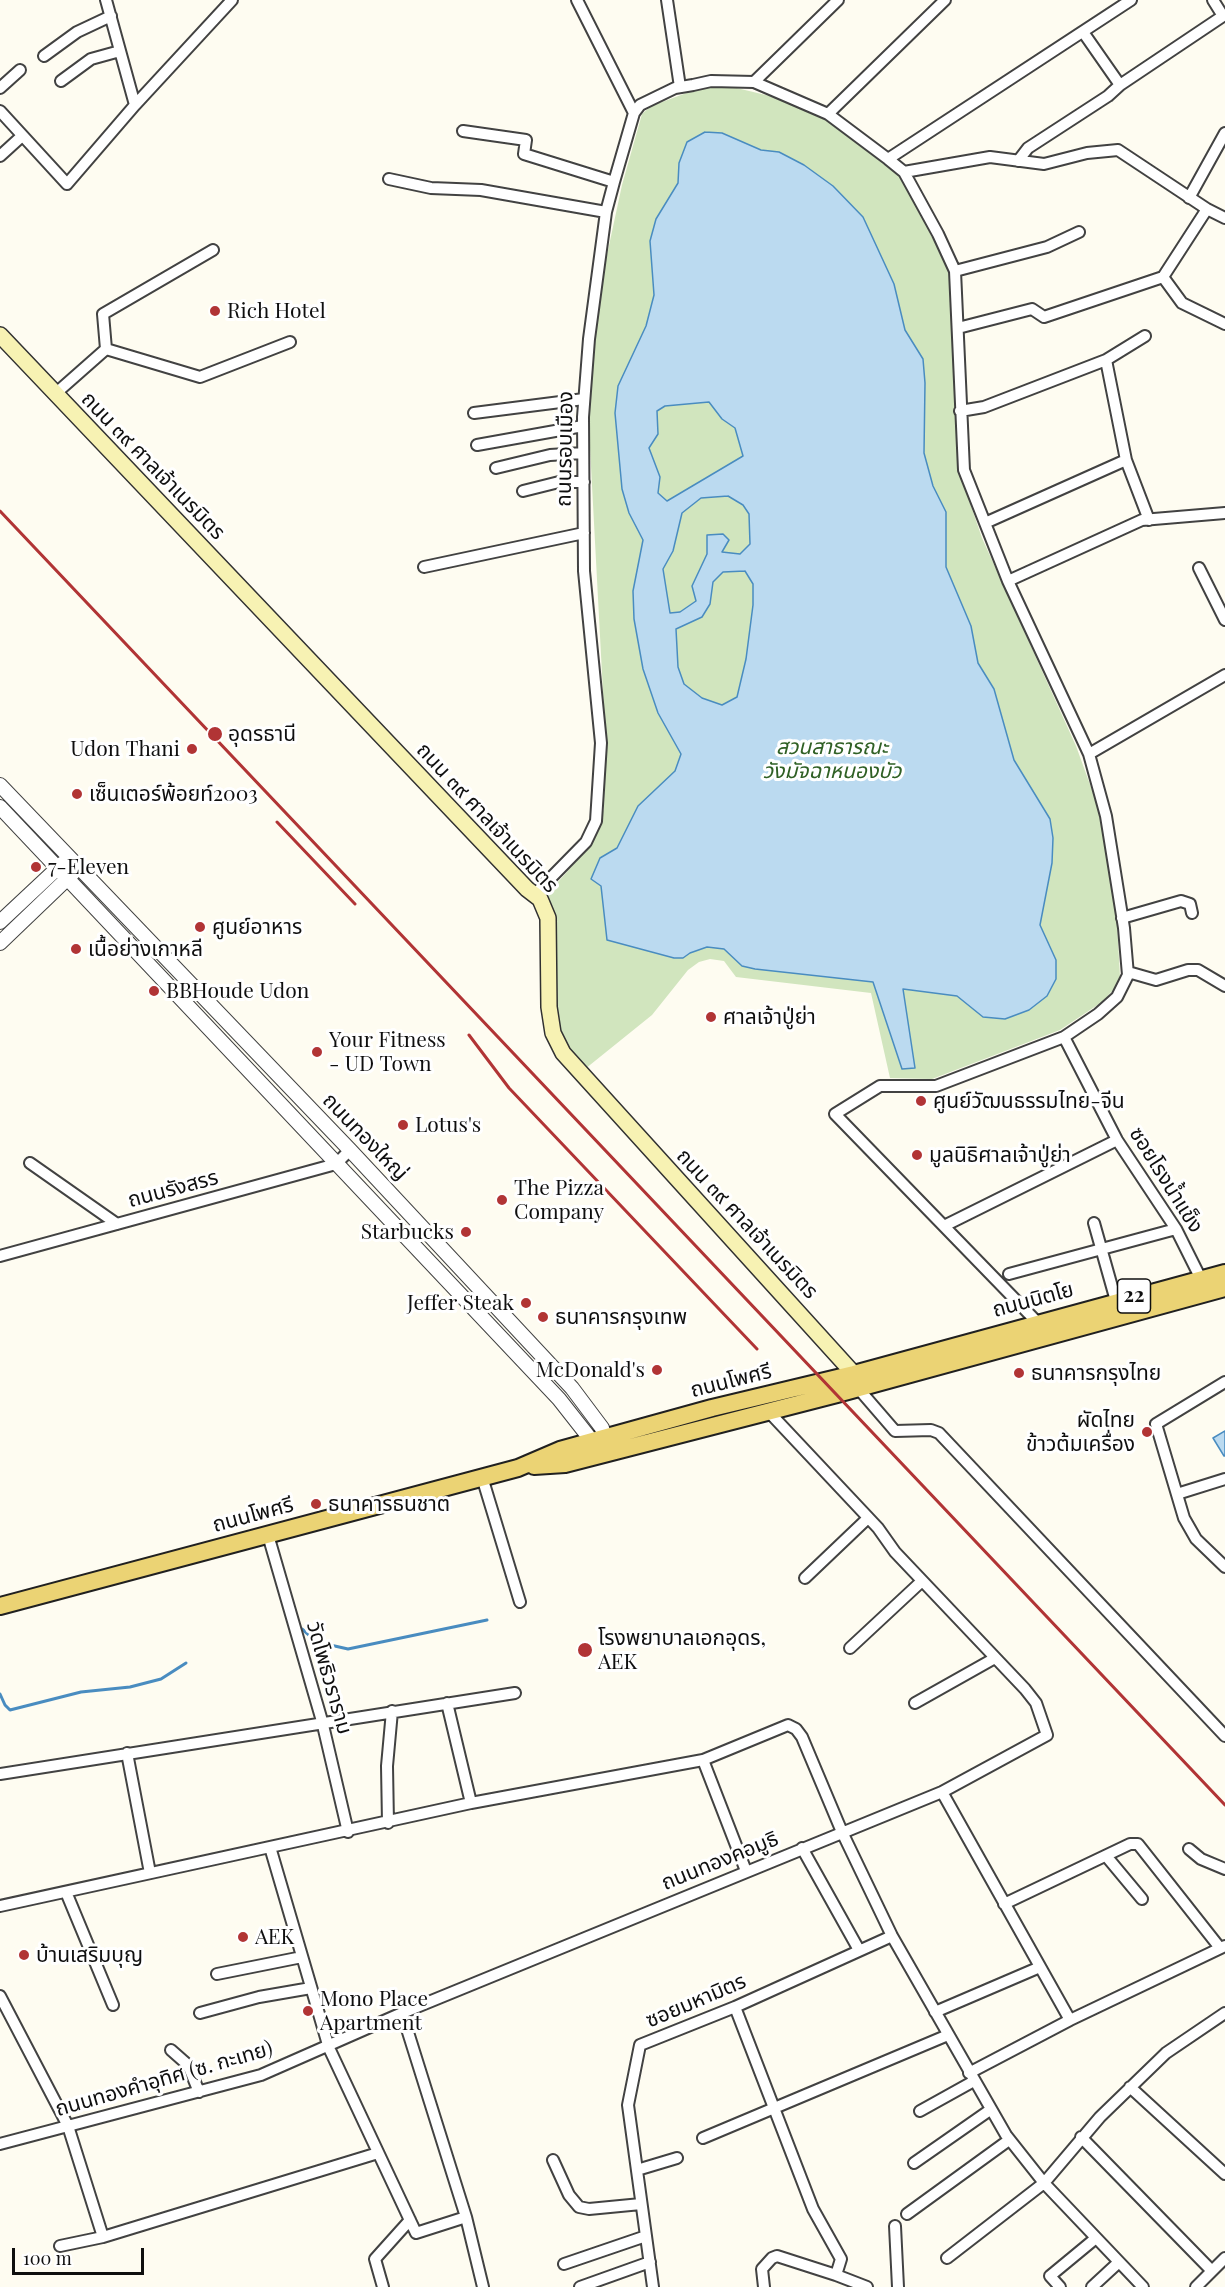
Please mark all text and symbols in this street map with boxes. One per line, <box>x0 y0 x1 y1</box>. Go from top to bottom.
place label: Rich Hotel <box>227 298 326 324</box>
marker: Rich Hotel <box>208 304 222 318</box>
street label: ถนน ๓๙ ศาลเจ้าเนรมิตร <box>76 387 230 545</box>
street label: ถนนรอบเมือง <box>551 391 579 507</box>
place label: อุดรธานี <box>228 721 296 747</box>
marker: อุดรธานี <box>206 725 224 743</box>
park label: สวนสาธารณะ วังมัจฉาหนองบัว <box>763 734 901 784</box>
place label: Udon Thani <box>70 736 180 762</box>
street label: ถนน ๓๙ ศาลเจ้าเนรมิตร <box>411 738 563 898</box>
marker: Udon Thani <box>185 742 199 756</box>
place label: เซ็นเตอร์พ้อยท์2003 <box>89 781 258 807</box>
marker: เซ็นเตอร์พ้อยท์2003 <box>70 787 84 801</box>
place label: 7-Eleven <box>48 854 129 880</box>
marker: 7-Eleven <box>29 860 43 874</box>
place label: ศูนย์อาหาร <box>212 914 302 940</box>
marker: ศูนย์อาหาร <box>193 920 207 934</box>
place label: เนื้อย่างเกาหลี <box>88 936 203 962</box>
marker: เนื้อย่างเกาหลี <box>69 942 83 956</box>
place label: BBHoude Udon <box>166 978 309 1004</box>
marker: BBHoude Udon <box>147 984 161 998</box>
place label: ศาลเจ้าปู่ย่า <box>723 1004 816 1030</box>
marker: ศาลเจ้าปู่ย่า <box>704 1010 718 1024</box>
place label: Your Fitness - UD Town <box>329 1027 446 1077</box>
marker: Your Fitness - UD Town <box>310 1045 324 1059</box>
street label: ถนนทองใหญ่ <box>317 1088 413 1186</box>
place label: ศูนย์วัฒนธรรมไทย-จีน <box>933 1088 1125 1114</box>
marker: ศูนย์วัฒนธรรมไทย-จีน <box>914 1094 928 1108</box>
place label: Lotus's <box>415 1112 481 1138</box>
marker: Lotus's <box>396 1118 410 1132</box>
street label: ซอยโรงน้ำแข็ง <box>1124 1123 1208 1237</box>
place label: มูลนิธิศาลเจ้าปู่ย่า <box>929 1142 1071 1168</box>
street label: ถนน ๓๙ ศาลเจ้าเนรมิตร <box>671 1144 823 1304</box>
marker: มูลนิธิศาลเจ้าปู่ย่า <box>910 1148 924 1162</box>
street label: ถนนรังสรร <box>125 1165 221 1213</box>
place label: The Pizza Company <box>514 1175 604 1225</box>
marker: The Pizza Company <box>495 1193 509 1207</box>
place label: Starbucks <box>361 1219 454 1245</box>
marker: Starbucks <box>459 1225 473 1239</box>
street label: ถนนนิตโย <box>990 1277 1076 1323</box>
road number: 22 <box>1118 1279 1150 1313</box>
place label: Jeffer Steak <box>407 1290 514 1316</box>
marker: Jeffer Steak <box>519 1296 533 1310</box>
place label: ธนาคารกรุงเทพ <box>555 1304 687 1330</box>
marker: ธนาคารกรุงเทพ <box>536 1310 550 1324</box>
place label: McDonald's <box>536 1357 645 1383</box>
street label: ถนนโพศรี <box>688 1359 774 1403</box>
place label: ธนาคารกรุงไทย <box>1031 1360 1161 1386</box>
marker: McDonald's <box>650 1363 664 1377</box>
marker: ธนาคารกรุงไทย <box>1012 1366 1026 1380</box>
place label: ผัดไทย ข้าวต้มเครื่อง <box>1026 1407 1135 1457</box>
marker: ผัดไทย ข้าวต้มเครื่อง <box>1140 1425 1154 1439</box>
place label: ธนาคารธนชาต <box>328 1491 450 1517</box>
street label: ถนนโพศรี <box>210 1492 296 1538</box>
marker: ธนาคารธนชาต <box>309 1497 323 1511</box>
street label: วัดโพธิวราราม <box>301 1619 357 1737</box>
place label: โรงพยาบาลเอกอุดร, AEK <box>598 1625 766 1675</box>
marker: โรงพยาบาลเอกอุดร, AEK <box>576 1641 594 1659</box>
street label: ถนนทองคอมูธิ <box>658 1826 782 1896</box>
place label: AEK <box>255 1924 294 1950</box>
marker: AEK <box>236 1930 250 1944</box>
place label: บ้านเสริมบุญ <box>36 1942 143 1968</box>
marker: บ้านเสริมบุญ <box>17 1948 31 1962</box>
street label: ซอยมหามิตร <box>642 1969 750 2033</box>
place label: Mono Place Apartment <box>320 1986 428 2036</box>
marker: Mono Place Apartment <box>301 2004 315 2018</box>
street label: ถนนทองคำอุทิศ (ซ. กะเทย) <box>52 2036 276 2122</box>
scale bar <box>15 2236 147 2274</box>
text: 100 m <box>23 2246 72 2270</box>

